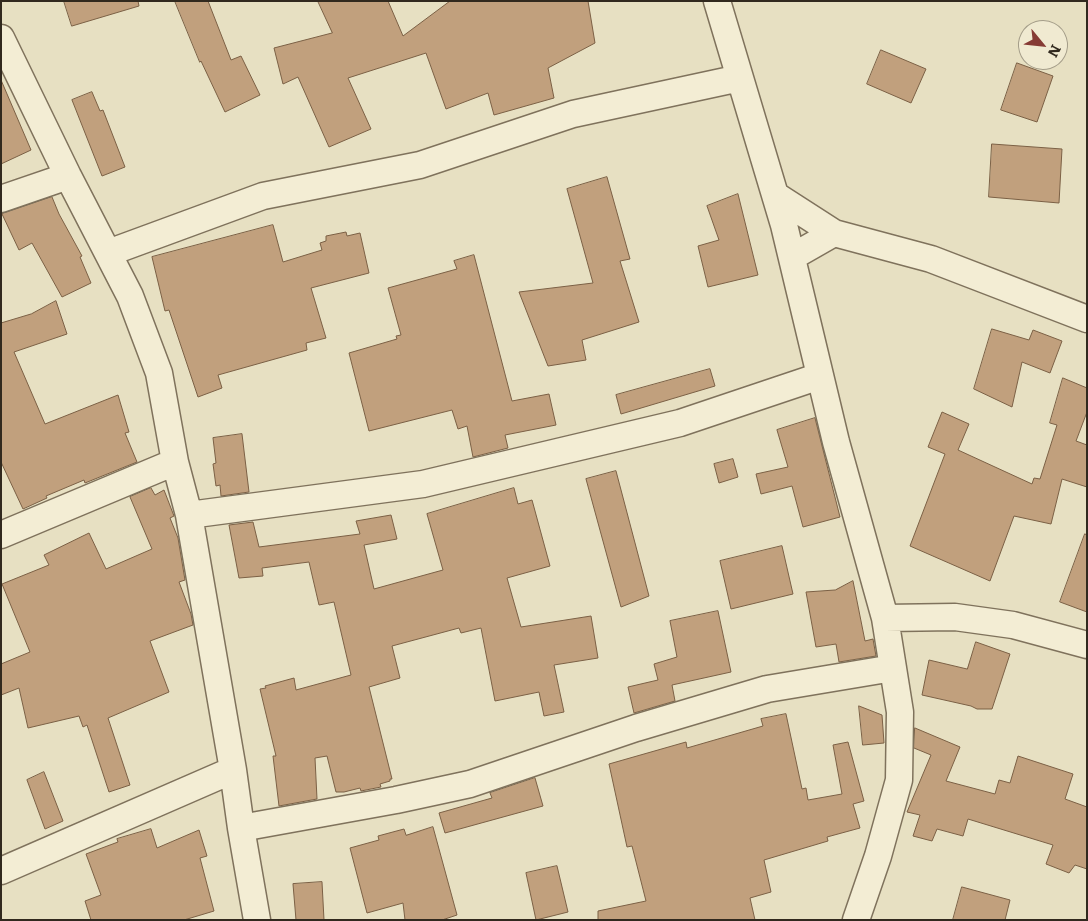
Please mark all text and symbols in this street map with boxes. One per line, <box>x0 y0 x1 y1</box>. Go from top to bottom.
north arrow <box>1018 20 1068 70</box>
text: N <box>1044 42 1067 61</box>

